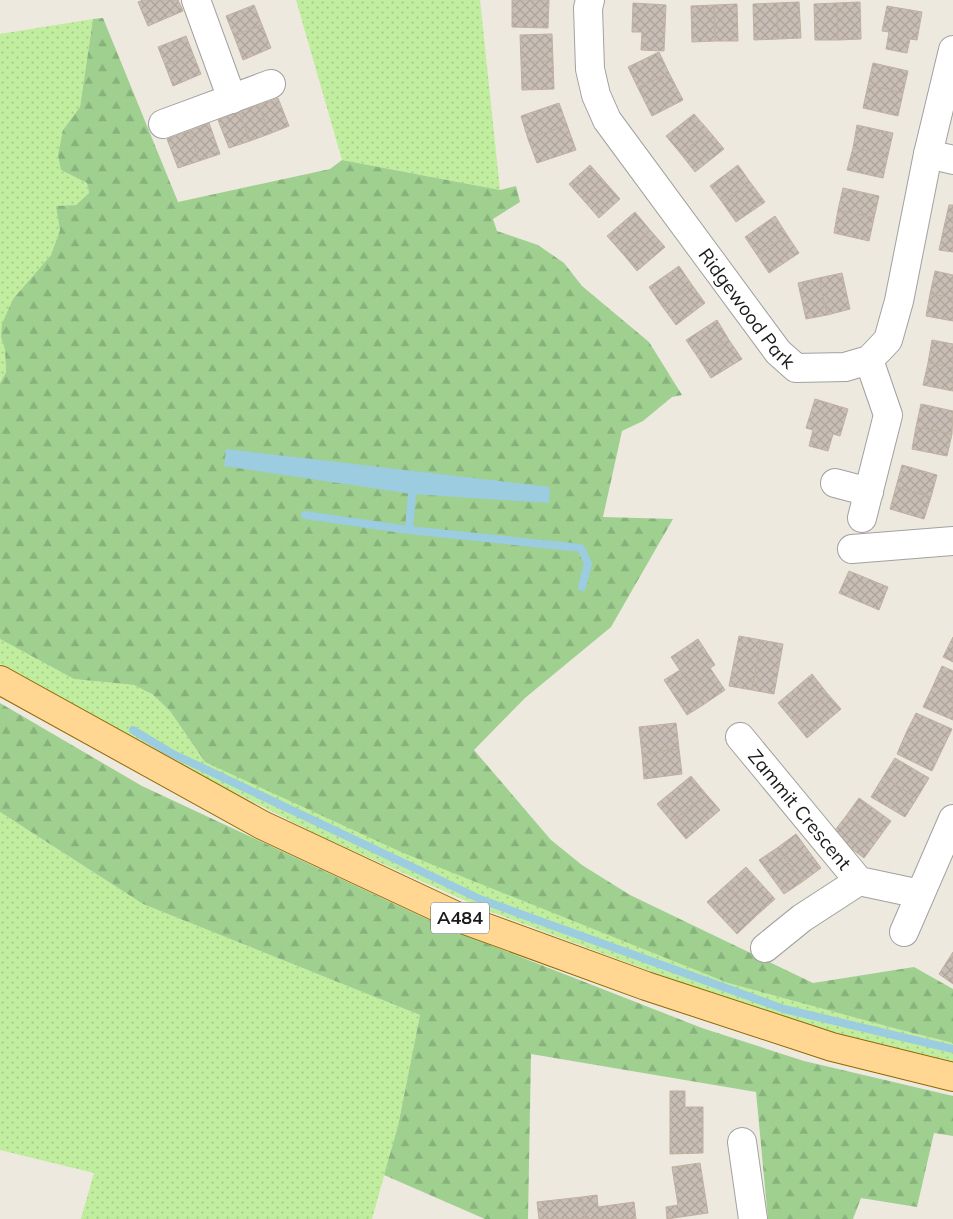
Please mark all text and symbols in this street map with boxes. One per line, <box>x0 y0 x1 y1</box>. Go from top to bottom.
street label: Ridgewood Park <box>694 243 800 374</box>
street label: Zammit Crescent <box>743 744 857 875</box>
road number: A484 <box>431 902 489 934</box>

